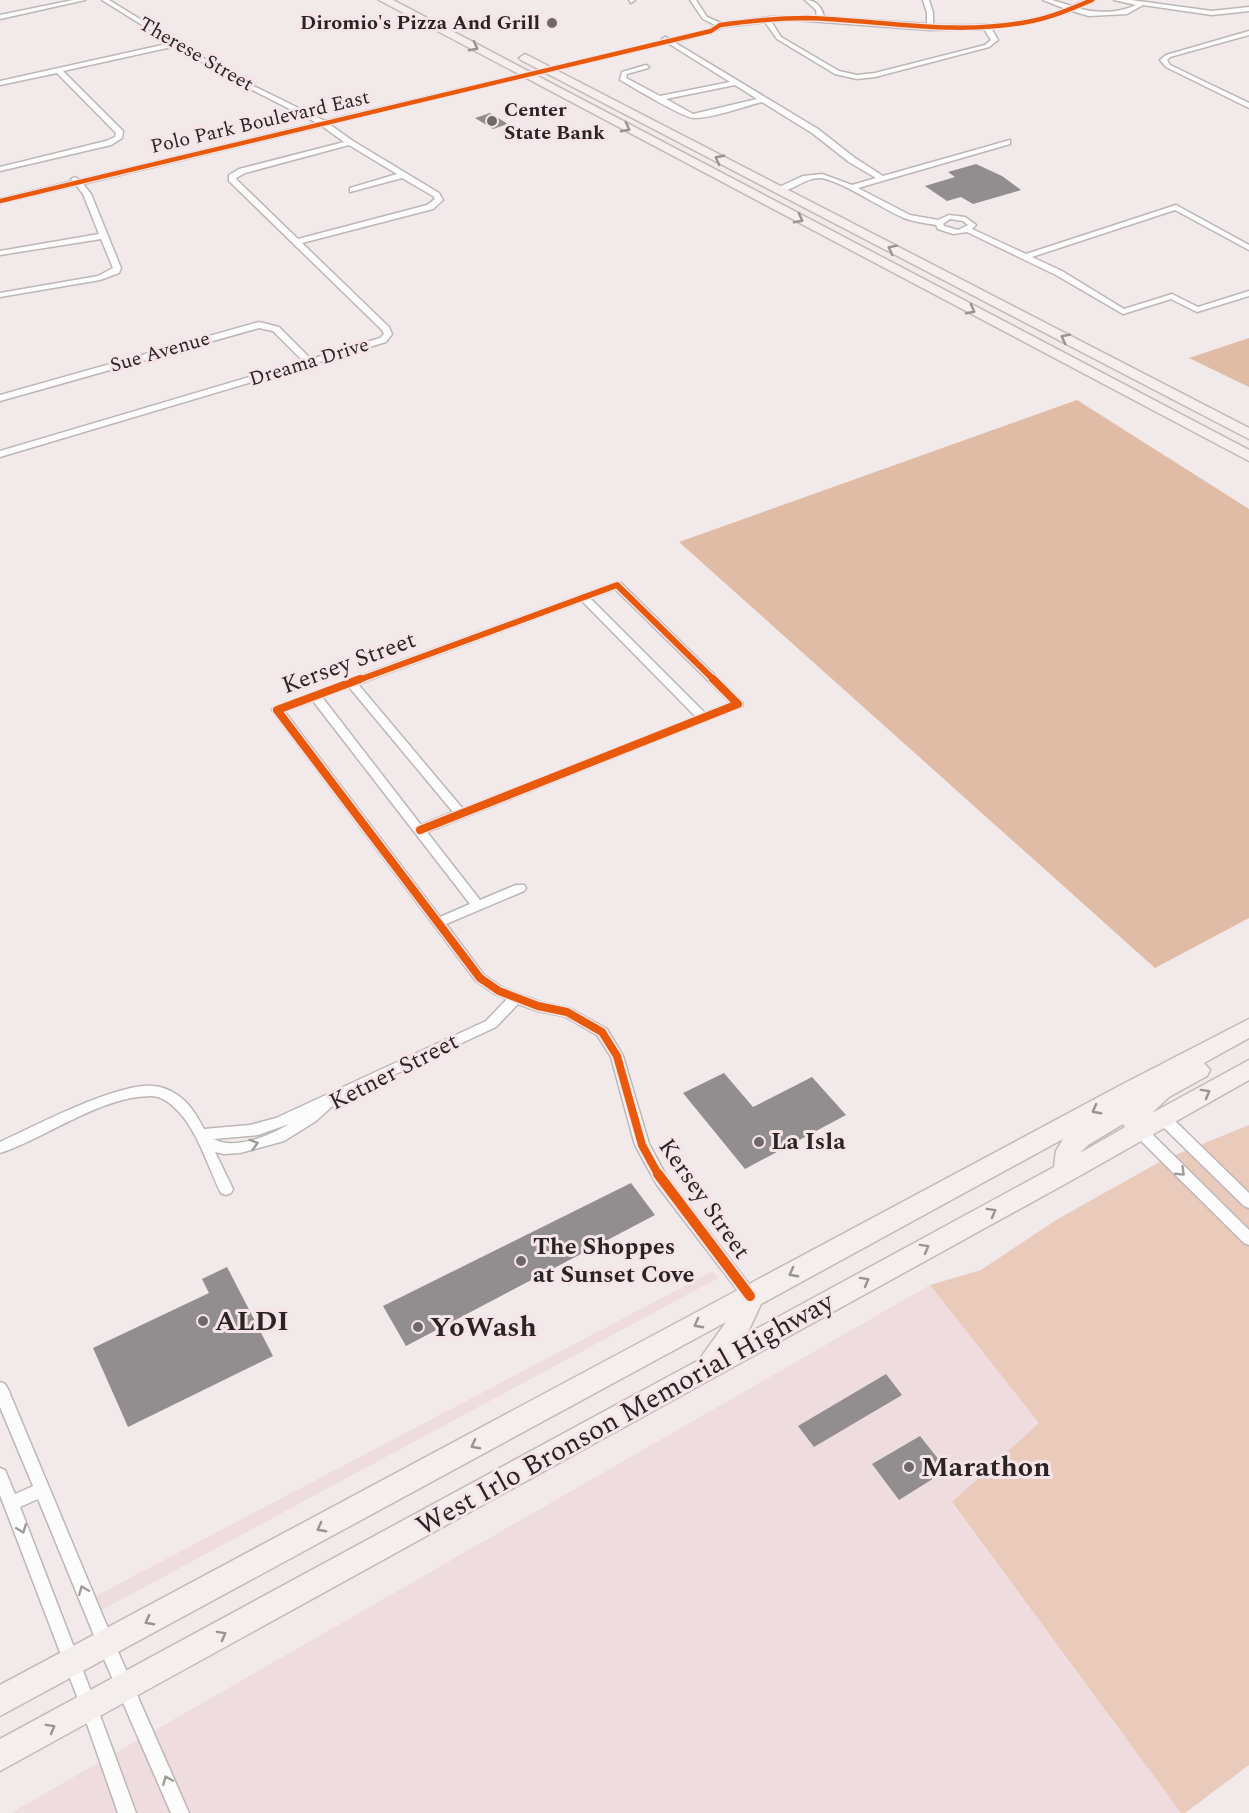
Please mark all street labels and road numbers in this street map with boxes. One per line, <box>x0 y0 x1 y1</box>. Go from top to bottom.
street label: Therese Street <box>133 9 259 99</box>
street label: Polo Park Boulevard East <box>148 82 372 162</box>
street label: Sue Avenue <box>107 323 213 381</box>
street label: Dreama Drive <box>245 330 373 394</box>
street label: Kersey Street <box>277 622 421 704</box>
street label: Ketner Street <box>323 1024 465 1120</box>
street label: Kersey Street <box>649 1131 759 1267</box>
street label: West Irlo Bronson Memorial Highway <box>408 1280 843 1547</box>

